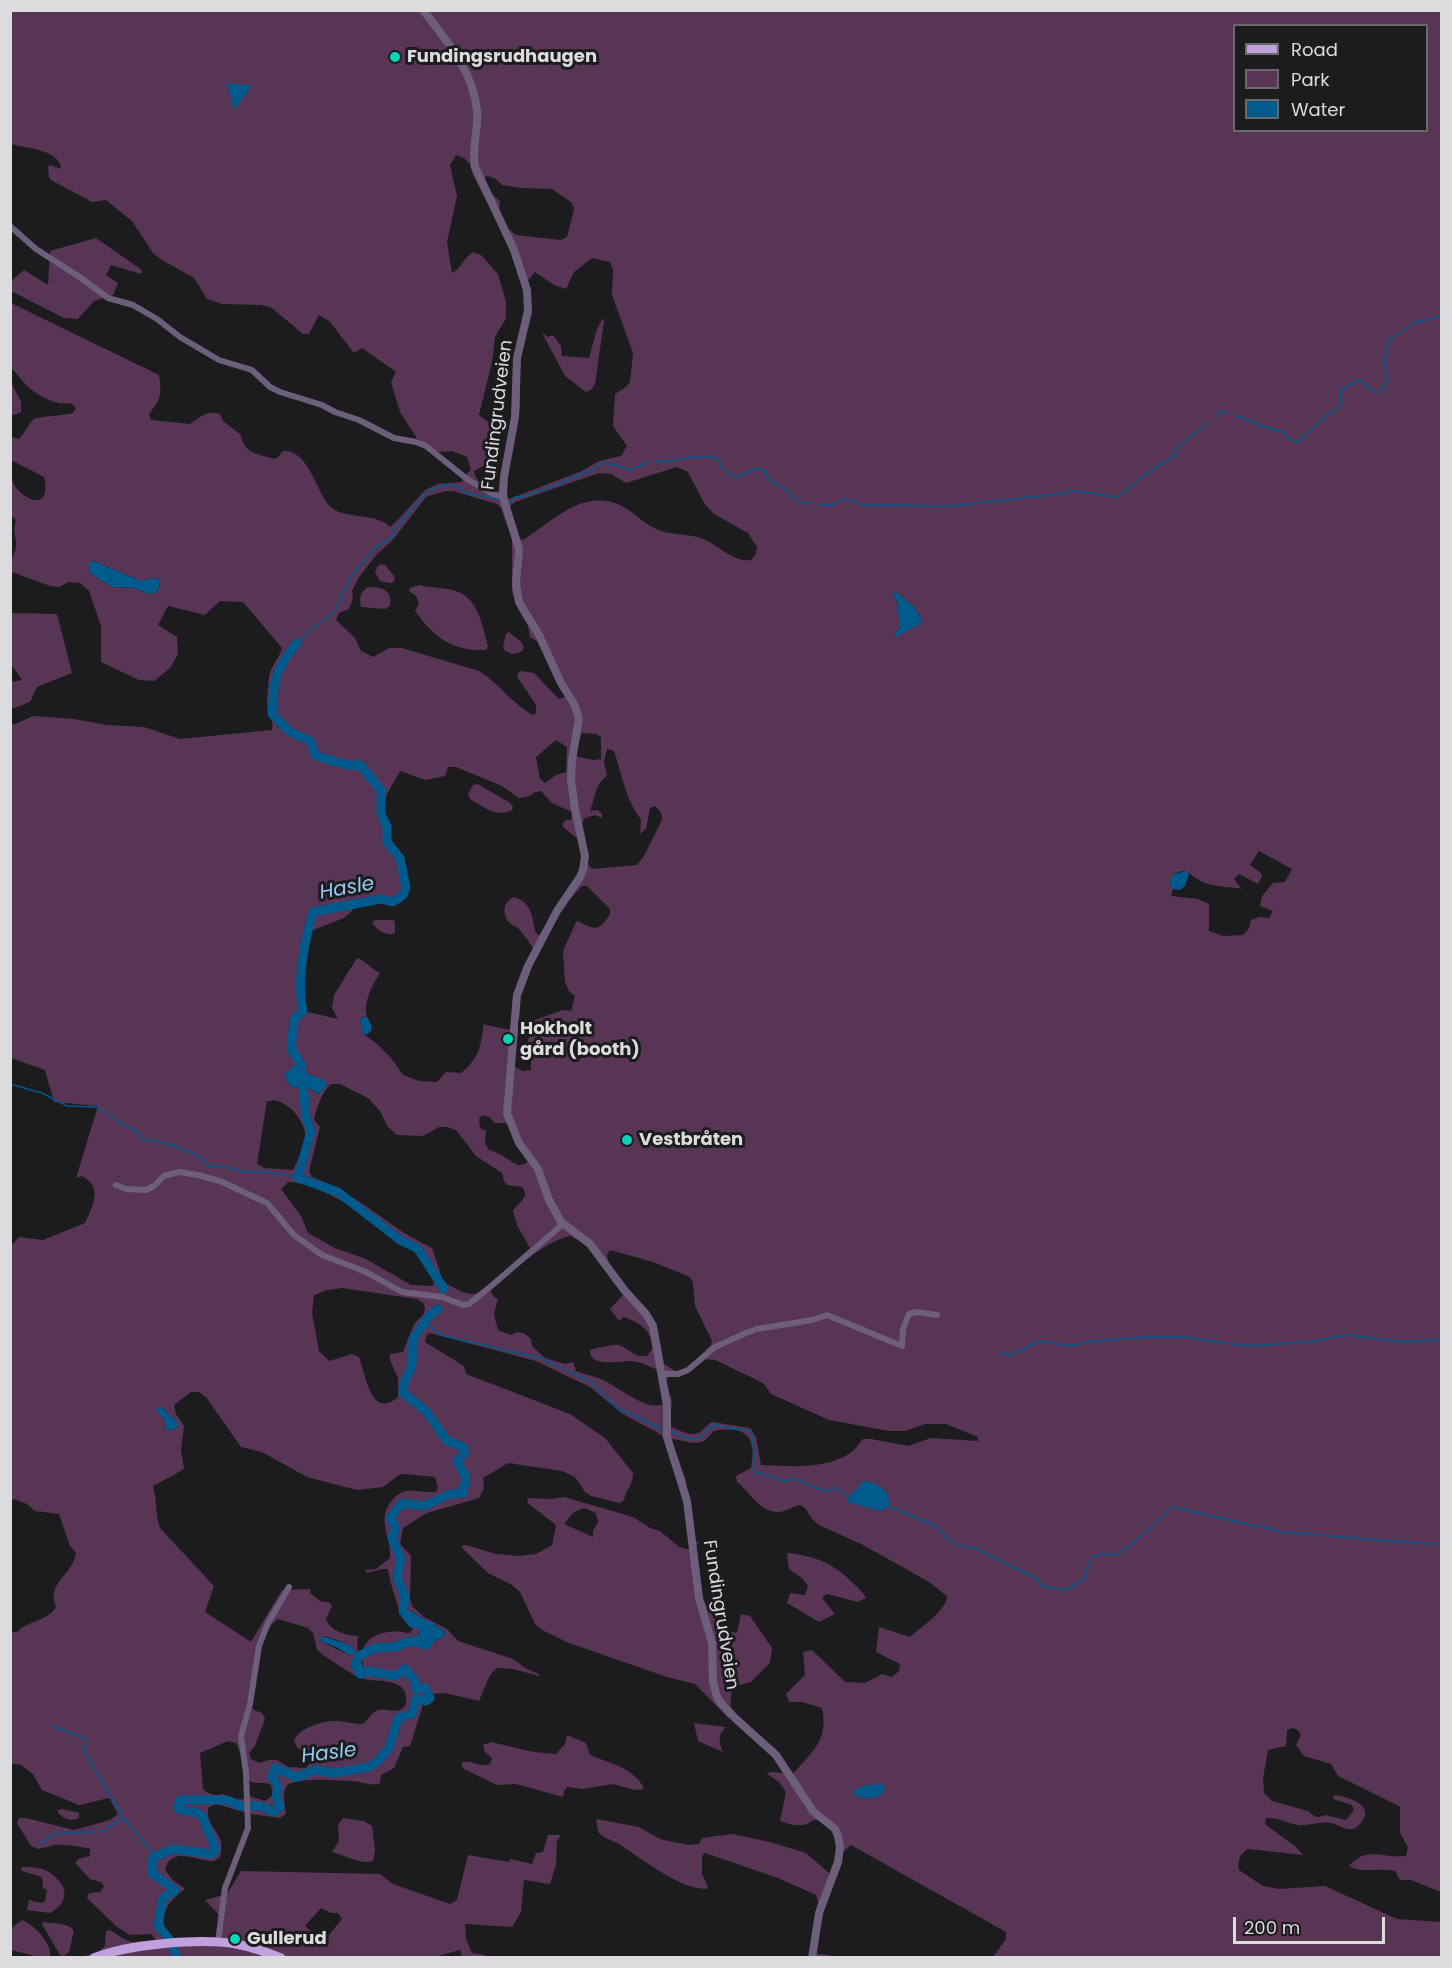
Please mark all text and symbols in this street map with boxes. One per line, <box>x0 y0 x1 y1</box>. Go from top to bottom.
legend <box>1233 24 1428 132</box>
text: Road <box>1291 37 1338 62</box>
place label: Fundingsrudhaugen <box>407 46 597 68</box>
marker: Fundingsrudhaugen <box>388 50 402 64</box>
text: Park <box>1291 67 1330 92</box>
text: Water <box>1291 97 1345 122</box>
street label: Fundingrudveien <box>478 339 518 491</box>
water label: Hasle <box>318 872 376 906</box>
place label: Hokholt gård (booth) <box>520 1018 640 1060</box>
marker: Hokholt gård (booth) <box>501 1032 515 1046</box>
place label: Vestbråten <box>639 1129 743 1151</box>
marker: Vestbråten <box>620 1133 634 1147</box>
street label: Fundingrudveien <box>698 1539 742 1691</box>
water label: Hasle <box>300 1739 358 1769</box>
scale bar <box>1236 1905 1388 1943</box>
text: 200 m <box>1244 1915 1300 1940</box>
place label: Gullerud <box>247 1928 327 1950</box>
marker: Gullerud <box>228 1932 242 1946</box>

